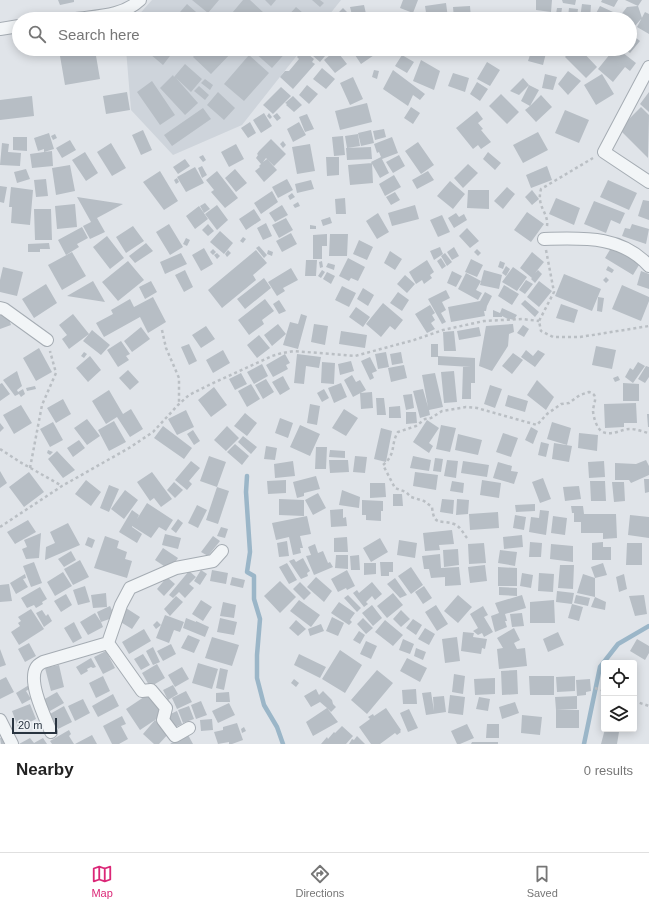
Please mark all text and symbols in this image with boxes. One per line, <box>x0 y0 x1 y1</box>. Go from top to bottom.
search box <box>12 12 637 56</box>
icon: search <box>26 23 48 45</box>
text: Search here <box>58 26 140 43</box>
map controls <box>601 660 637 732</box>
button: locate <box>601 660 637 696</box>
button: layers <box>601 696 637 732</box>
scale bar <box>12 716 57 735</box>
text: 20 m <box>18 719 42 731</box>
text: Nearby <box>16 760 74 779</box>
text: 0 results <box>584 763 633 778</box>
tab: Map <box>91 863 113 899</box>
tab: Directions <box>295 863 344 899</box>
tab: Saved <box>527 863 558 899</box>

